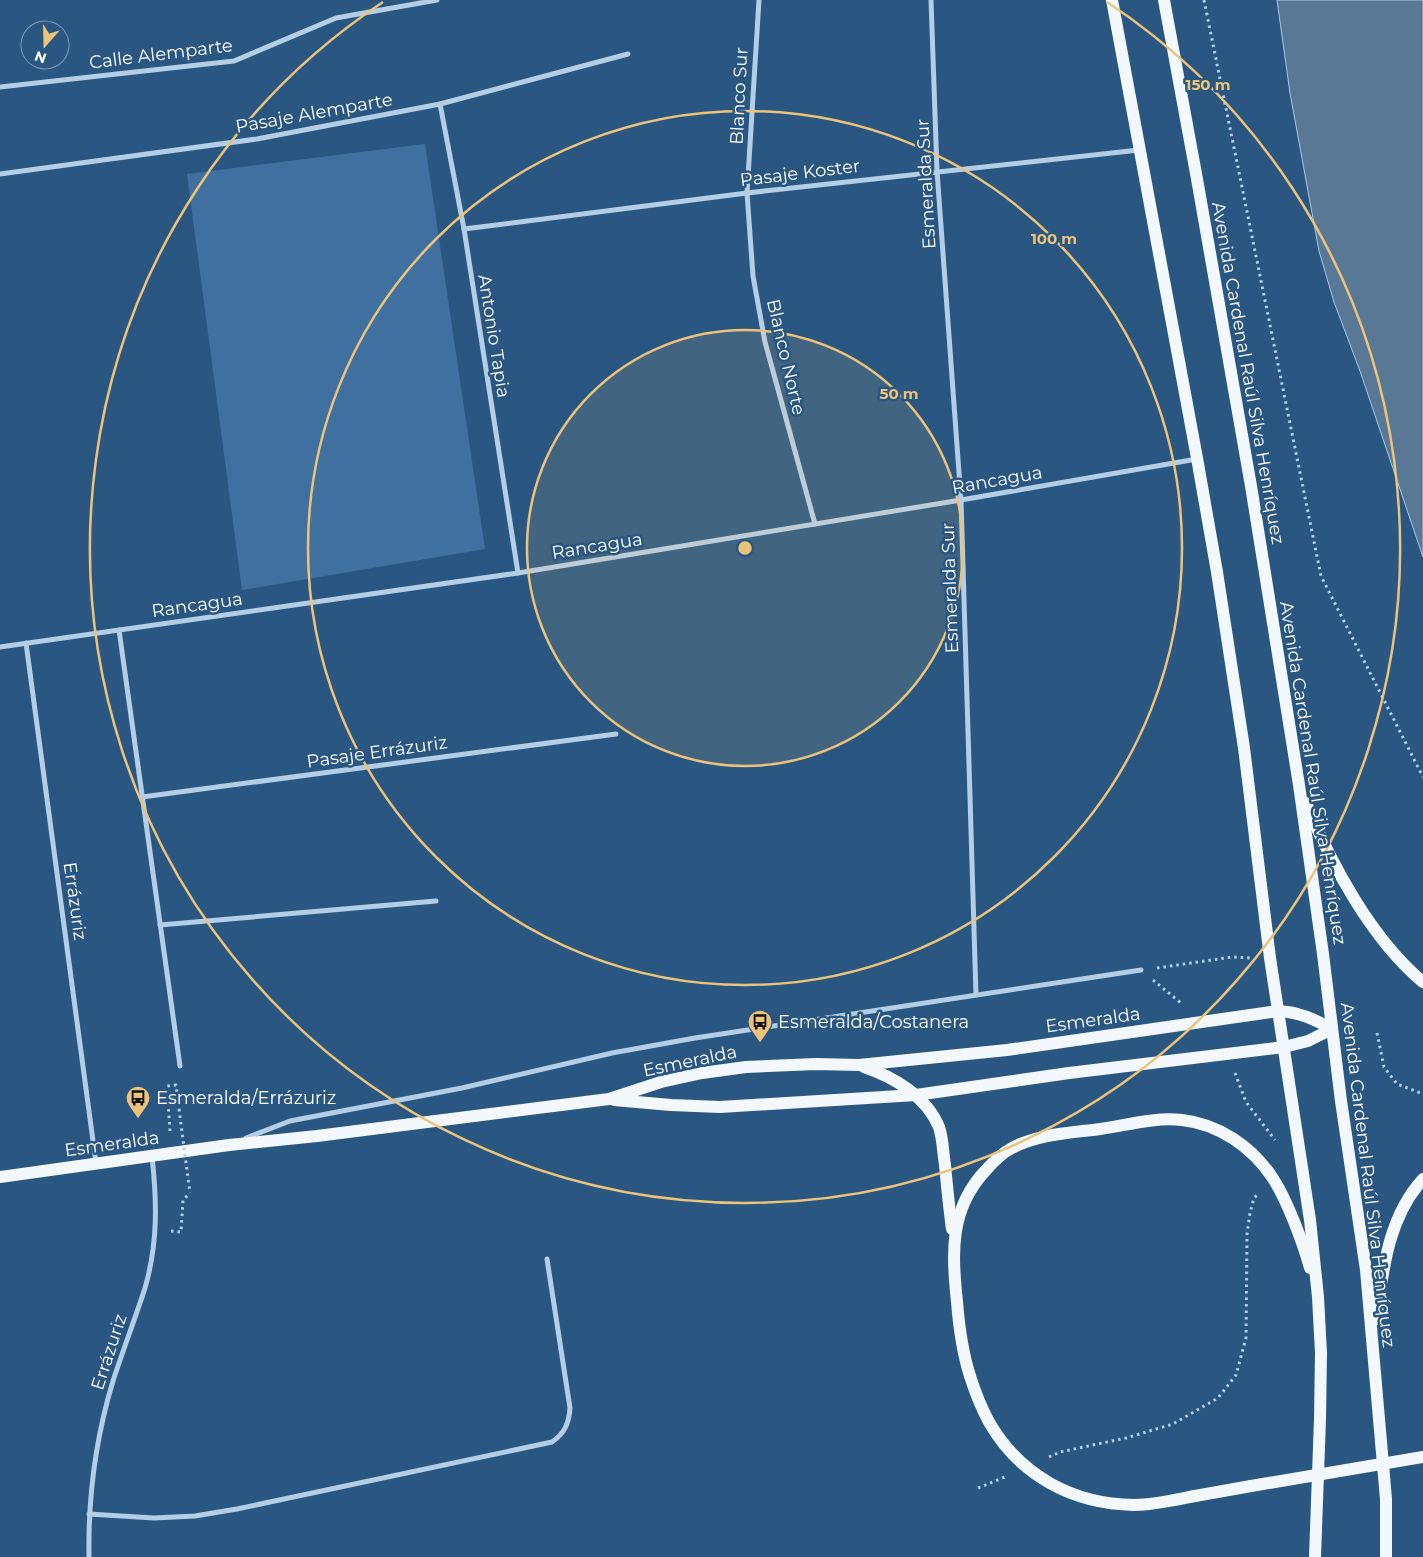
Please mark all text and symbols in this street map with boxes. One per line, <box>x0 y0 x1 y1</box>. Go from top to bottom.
north arrow <box>20 20 70 70</box>
street label: Calle Alemparte <box>88 34 234 74</box>
text: N <box>32 47 49 68</box>
street label: Blanco Sur <box>725 47 753 145</box>
text: 150 m <box>1186 75 1230 94</box>
street label: Pasaje Alemparte <box>234 88 394 138</box>
street label: Esmeralda Sur <box>912 118 940 250</box>
street label: Pasaje Koster <box>739 155 861 191</box>
street label: Avenida Cardenal Raúl Silva Henríquez <box>1207 200 1289 546</box>
text: 100 m <box>1031 229 1077 248</box>
street label: Antonio Tapia <box>473 273 515 399</box>
street label: Blanco Norte <box>762 297 810 417</box>
text: 50 m <box>879 384 919 403</box>
street label: Rancagua <box>950 461 1044 499</box>
street label: Esmeralda Sur <box>937 522 963 654</box>
street label: Rancagua <box>550 528 644 564</box>
centre of rings <box>736 539 754 557</box>
street label: Rancagua <box>150 588 244 622</box>
street label: Avenida Cardenal Raúl Silva Henríquez <box>1275 600 1351 946</box>
street label: Pasaje Errázuriz <box>305 731 449 773</box>
street label: Errázuriz <box>59 861 91 941</box>
street label: Avenida Cardenal Raúl Silva Henríquez <box>1336 1001 1400 1349</box>
street label: Esmeralda <box>1044 1002 1142 1038</box>
bus stop icon: Esmeralda/Costanera <box>747 1009 773 1043</box>
place label: Esmeralda/Costanera <box>778 1011 969 1033</box>
street label: Esmeralda <box>641 1040 739 1082</box>
bus stop icon: Esmeralda/Errázuriz <box>125 1085 151 1119</box>
place label: Esmeralda/Errázuriz <box>156 1087 336 1109</box>
street label: Esmeralda <box>63 1126 161 1162</box>
street label: Errázuriz <box>86 1311 132 1393</box>

